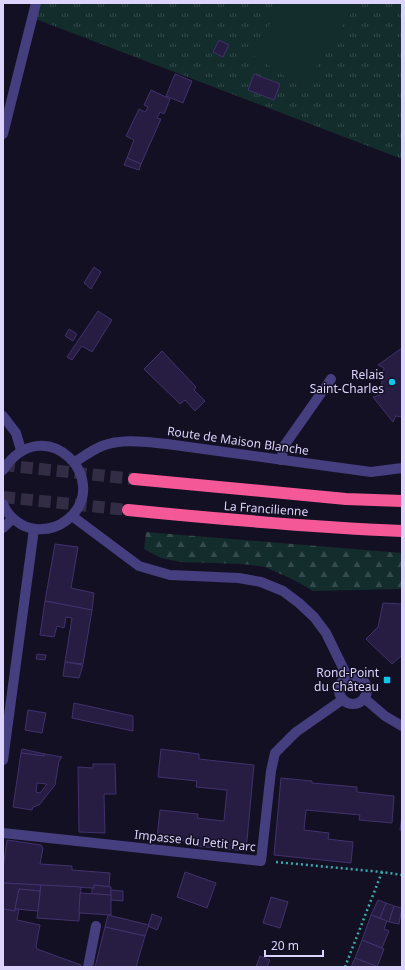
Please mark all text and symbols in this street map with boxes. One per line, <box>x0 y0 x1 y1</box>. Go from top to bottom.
place label: Relais Saint-Charles <box>310 366 384 397</box>
marker: Relais Saint-Charles <box>387 377 397 387</box>
street label: Route de Maison Blanche <box>166 422 310 459</box>
street label: La Francilienne <box>223 497 309 520</box>
place label: Rond-Point du Château <box>314 664 380 695</box>
marker: Rond-Point du Château <box>382 675 392 685</box>
street label: Impasse du Petit Parc <box>133 826 257 855</box>
scale bar <box>265 932 323 958</box>
text: 20 m <box>271 937 299 954</box>

